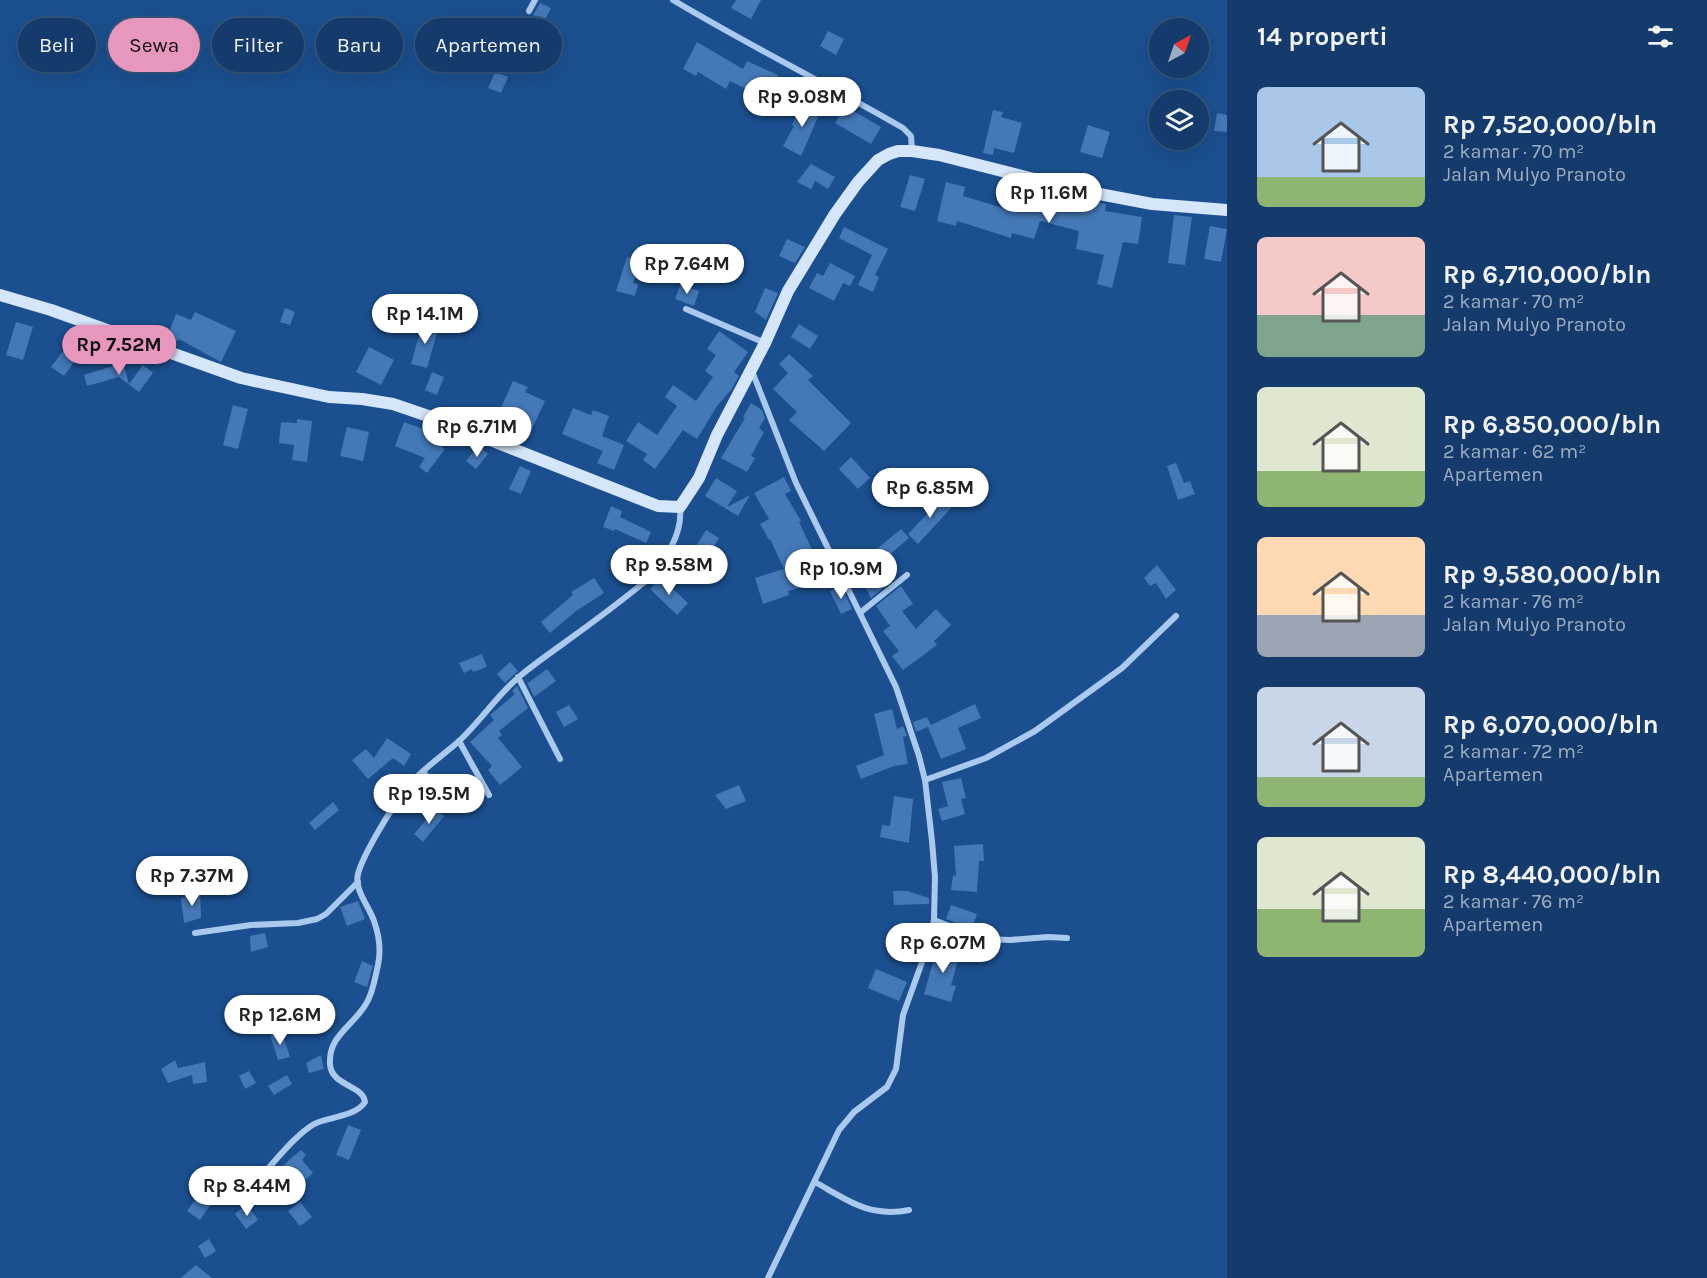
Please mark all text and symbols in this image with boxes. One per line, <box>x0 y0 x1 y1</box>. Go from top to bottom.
chip: Beli <box>18 18 96 72</box>
chip: Sewa <box>108 18 200 72</box>
chip: Filter <box>212 18 304 72</box>
chip: Baru <box>316 18 403 72</box>
chip: Apartemen <box>415 18 562 72</box>
north arrow <box>1149 18 1209 78</box>
map controls <box>1149 18 1209 150</box>
icon: filters <box>1644 20 1677 53</box>
text: 14 properti <box>1257 21 1388 52</box>
pin: Rp 9.08M <box>740 77 864 128</box>
text: Rp 9.08M <box>757 85 847 108</box>
button: layers <box>1149 90 1209 150</box>
text: Rp 7,520,000/bln <box>1443 109 1657 140</box>
icon: home <box>1305 111 1377 183</box>
text: 2 kamar · 70 m² <box>1443 140 1584 163</box>
text: Jalan Mulyo Pranoto <box>1443 163 1626 186</box>
pin: Rp 11.6M <box>987 173 1111 224</box>
text: Rp 11.6M <box>1010 181 1088 204</box>
pin: Rp 7.64M <box>625 244 749 295</box>
text: Rp 7.64M <box>644 252 730 275</box>
text: Rp 6,710,000/bln <box>1443 259 1651 290</box>
icon: home <box>1305 261 1377 333</box>
text: 2 kamar · 70 m² <box>1443 290 1584 313</box>
pin: Rp 14.1M <box>363 294 487 345</box>
text: Rp 14.1M <box>386 302 464 325</box>
text: Jalan Mulyo Pranoto <box>1443 313 1626 336</box>
pin: Rp 7.52M <box>57 325 181 376</box>
text: Rp 7.52M <box>76 333 162 356</box>
pin: Rp 6.71M <box>415 407 539 458</box>
text: Rp 6,850,000/bln <box>1443 409 1661 440</box>
icon: home <box>1305 411 1377 483</box>
text: Rp 6.71M <box>436 415 518 438</box>
text: 2 kamar · 62 m² <box>1443 440 1586 463</box>
text: Apartemen <box>1443 463 1543 486</box>
pin: Rp 6.85M <box>868 468 992 519</box>
text: Rp 6.85M <box>886 476 974 499</box>
pin: Rp 9.58M <box>607 545 731 596</box>
pin: Rp 10.9M <box>779 549 903 600</box>
text: Rp 9.58M <box>625 553 713 576</box>
text: Rp 10.9M <box>799 557 883 580</box>
text: Rp 9,580,000/bln <box>1443 559 1661 590</box>
icon: home <box>1305 561 1377 633</box>
text: 2 kamar · 76 m² <box>1443 590 1584 613</box>
text: Jalan Mulyo Pranoto <box>1443 613 1626 636</box>
text: Rp 6,070,000/bln <box>1443 709 1659 740</box>
icon: home <box>1305 711 1377 783</box>
text: 2 kamar · 72 m² <box>1443 740 1584 763</box>
text: Apartemen <box>1443 763 1543 786</box>
pin: Rp 19.5M <box>367 774 491 825</box>
text: Rp 19.5M <box>388 782 470 805</box>
pin: Rp 7.37M <box>130 856 254 907</box>
text: Rp 8,440,000/bln <box>1443 859 1661 890</box>
icon: home <box>1305 861 1377 933</box>
text: Rp 7.37M <box>150 864 234 887</box>
text: 2 kamar · 76 m² <box>1443 890 1584 913</box>
text: Apartemen <box>1443 913 1543 936</box>
pin: Rp 6.07M <box>881 923 1005 974</box>
text: Rp 6.07M <box>900 931 986 954</box>
pin: Rp 12.6M <box>218 995 342 1046</box>
text: Rp 12.6M <box>238 1003 322 1026</box>
pin: Rp 8.44M <box>185 1166 309 1217</box>
text: Rp 8.44M <box>203 1174 291 1197</box>

